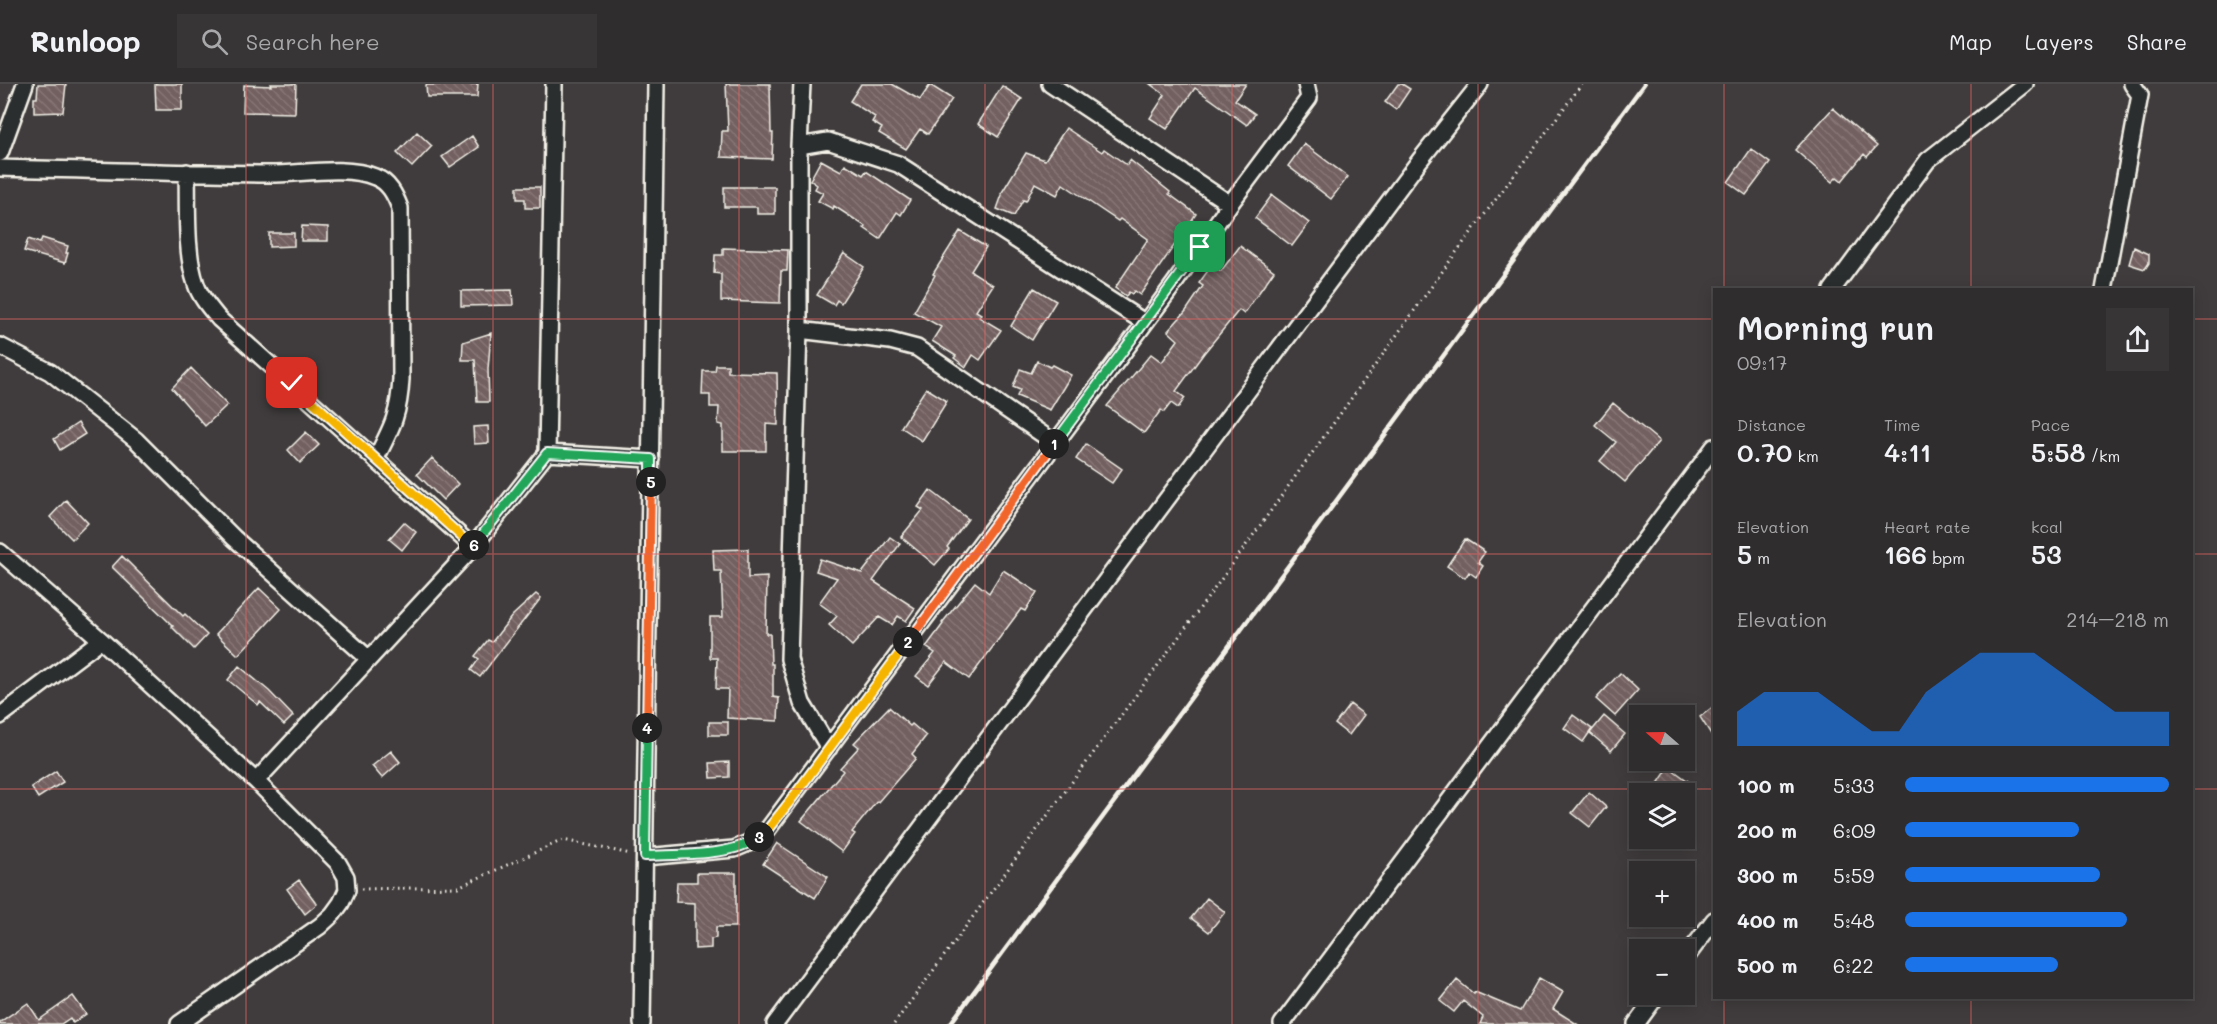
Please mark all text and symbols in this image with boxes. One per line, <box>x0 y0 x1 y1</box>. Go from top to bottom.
search box <box>177 14 597 68</box>
text: Runloop <box>30 23 141 59</box>
icon: search <box>198 25 231 58</box>
text: Search here <box>246 27 380 56</box>
text: Map <box>1949 28 1992 55</box>
text: Layers <box>2025 28 2094 55</box>
text: Share <box>2127 28 2187 55</box>
pin <box>1174 221 1225 272</box>
icon: arrive <box>1183 230 1216 263</box>
text: Morning run <box>1737 305 1934 348</box>
button: share <box>2106 308 2169 371</box>
text: 09:17 <box>1737 349 1787 375</box>
pin <box>266 357 317 408</box>
icon: check <box>275 366 308 399</box>
text: Distance <box>1737 414 1806 435</box>
text: Time <box>1884 414 1920 435</box>
text: Pace <box>2031 414 2070 435</box>
pin: 1 <box>1039 429 1069 459</box>
text: 1 <box>1050 433 1058 454</box>
text: 0.70 <box>1737 435 1792 469</box>
text: 4:11 <box>1884 435 1931 469</box>
text: 5:58 <box>2031 435 2086 469</box>
text: km <box>1792 445 1819 466</box>
text: /km <box>2086 445 2120 466</box>
pin: 5 <box>636 467 666 497</box>
text: 5 <box>646 471 656 492</box>
text: Elevation <box>1737 516 1809 537</box>
text: Heart rate <box>1884 516 1970 537</box>
text: kcal <box>2031 516 2063 537</box>
pin: 6 <box>459 530 489 560</box>
text: 6 <box>469 534 479 555</box>
text: 5 <box>1737 537 1752 571</box>
text: 166 <box>1884 537 1927 571</box>
text: 53 <box>2031 537 2062 571</box>
text: m <box>1752 547 1770 568</box>
text: bpm <box>1927 547 1965 568</box>
text: Elevation <box>1737 606 1827 632</box>
text: 214–218 m <box>2066 606 2169 632</box>
pin: 2 <box>893 627 923 657</box>
text: 2 <box>904 631 912 652</box>
north arrow <box>1629 705 1695 771</box>
map controls <box>1629 705 1695 1005</box>
pin: 4 <box>632 713 662 743</box>
text: 4 <box>642 717 652 738</box>
text: 100 m <box>1737 772 1795 798</box>
text: 5:33 <box>1833 772 1874 798</box>
button: layers <box>1629 783 1695 849</box>
text: 200 m <box>1737 817 1797 843</box>
text: 6:09 <box>1833 817 1875 843</box>
pin: 3 <box>744 822 774 852</box>
text: 3 <box>754 826 764 847</box>
button: + <box>1629 861 1695 927</box>
text: 300 m <box>1737 862 1798 888</box>
text: 5:59 <box>1833 862 1874 888</box>
text: 400 m <box>1737 907 1798 933</box>
text: 5:48 <box>1833 907 1875 933</box>
button: − <box>1629 939 1695 1005</box>
text: 500 m <box>1737 952 1797 978</box>
text: 6:22 <box>1833 952 1874 978</box>

